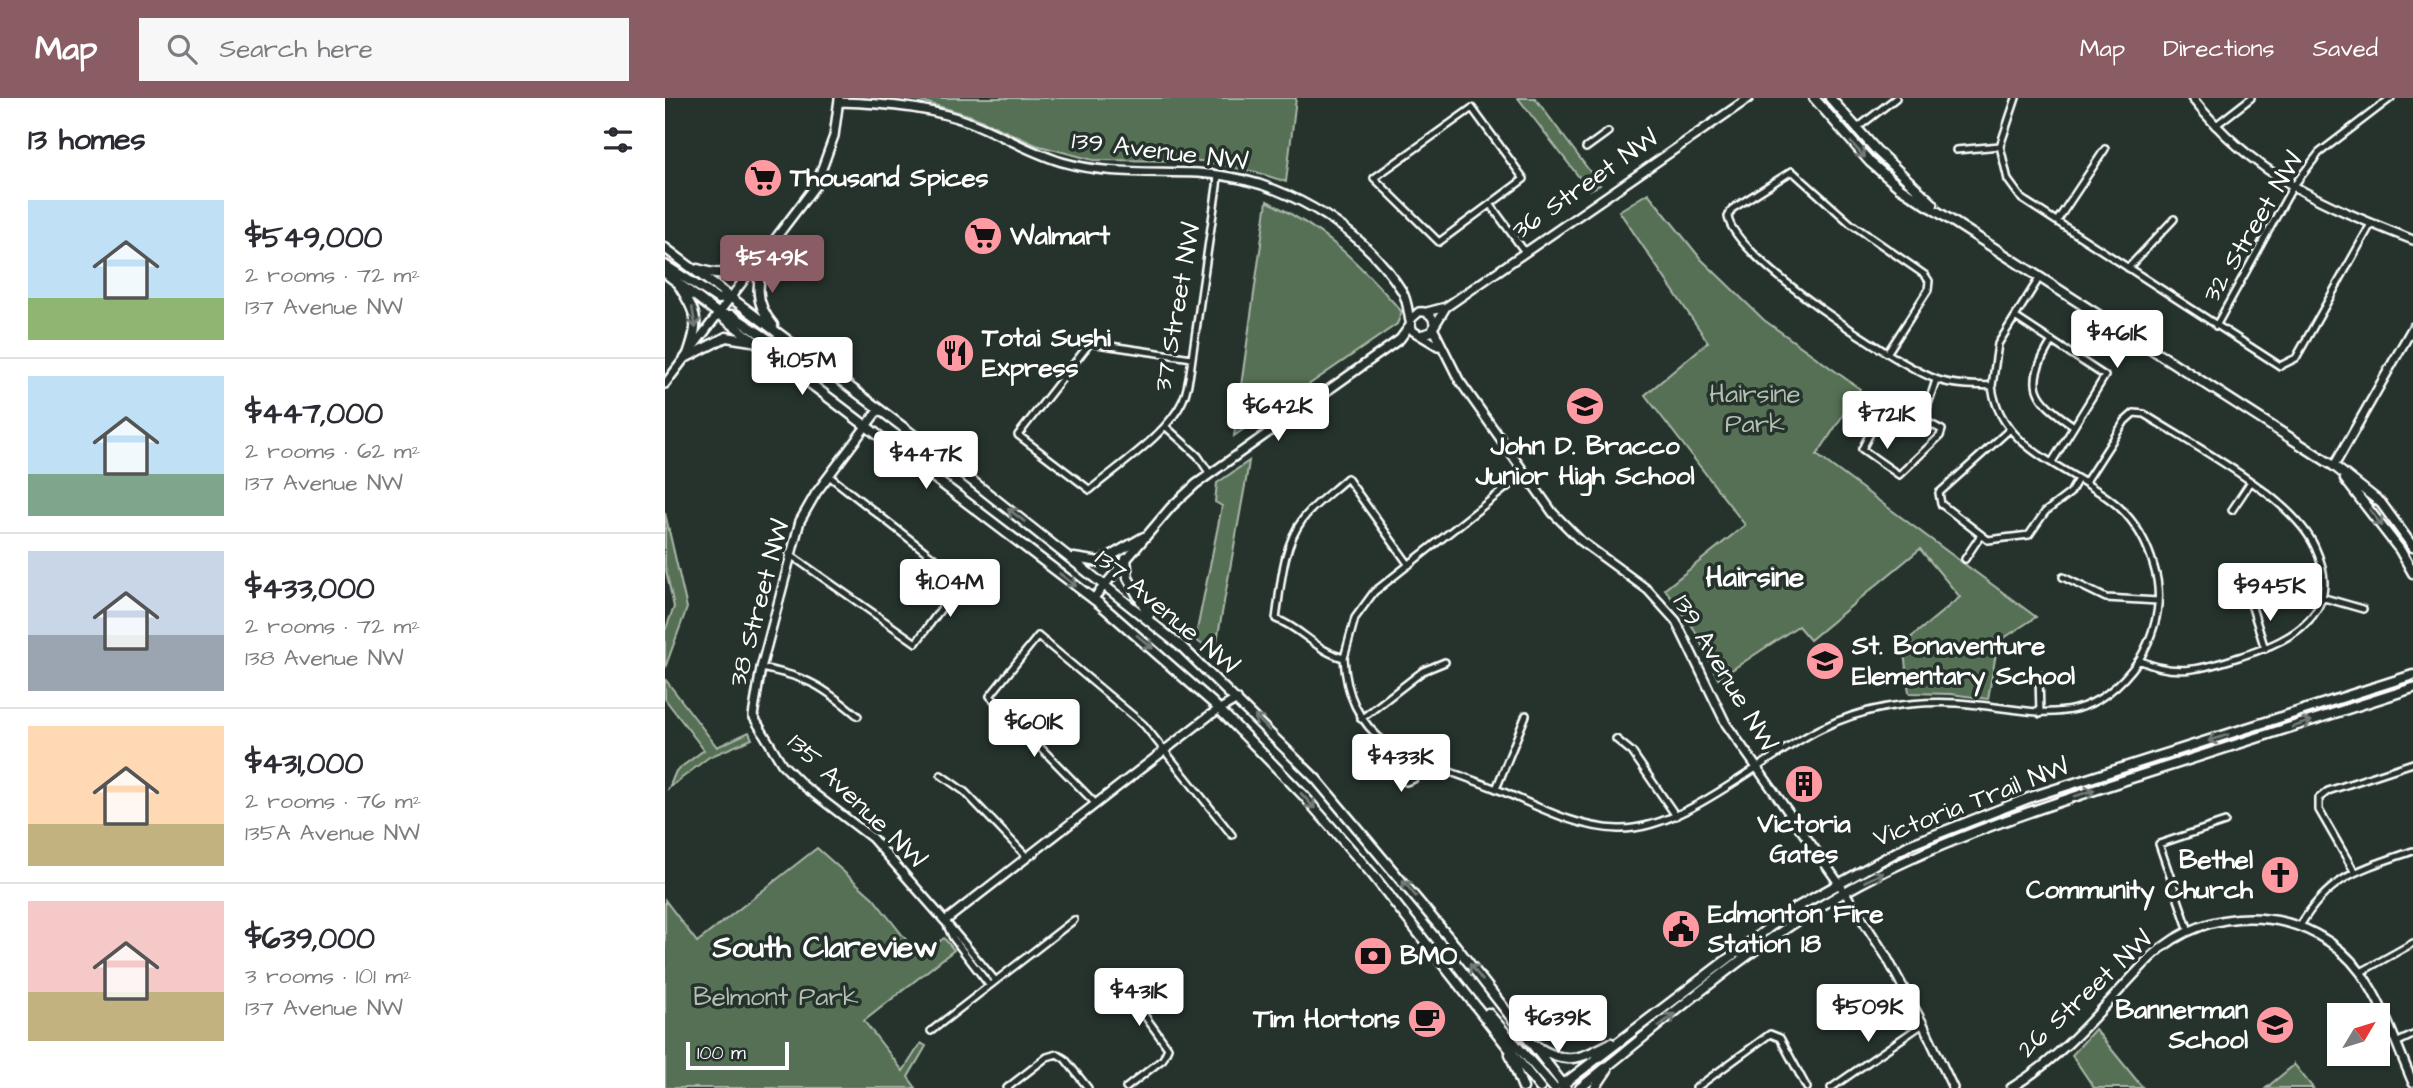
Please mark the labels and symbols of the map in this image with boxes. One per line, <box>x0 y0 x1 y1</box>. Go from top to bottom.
street label: 36 Street NW <box>1505 120 1666 248</box>
street label: 139 Avenue NW <box>1070 122 1251 180</box>
one-way arrow <box>1850 141 1867 158</box>
street label: 32 Street NW <box>2194 144 2312 309</box>
supermarket icon: Thousand Spices <box>742 157 784 199</box>
place label: Thousand Spices <box>789 160 989 196</box>
supermarket icon: Walmart <box>962 215 1004 257</box>
place label: Walmart <box>1009 218 1111 254</box>
street label: 37 Street NW <box>1144 219 1210 394</box>
pin: $549K <box>723 236 821 295</box>
one-way arrow <box>688 306 701 329</box>
pin: $461K <box>2068 310 2166 370</box>
place label: Totai Sushi Express <box>981 320 1111 386</box>
restaurant icon: Totai Sushi Express <box>934 332 976 374</box>
pin: $1.05M <box>745 338 859 397</box>
park label: Hairsine Park <box>1709 376 1801 442</box>
pin: $642K <box>1229 384 1327 443</box>
school or university icon: John D. Bracco Junior High School <box>1564 385 1606 427</box>
pin: $721K <box>1838 392 1936 451</box>
place label: John D. Bracco Junior High School <box>1474 428 1695 497</box>
pin: $447K <box>877 432 975 491</box>
one-way arrow <box>1007 507 1026 522</box>
one-way arrow <box>2368 508 2383 527</box>
street label: 38 Street NW <box>719 515 799 691</box>
street label: 137 Avenue NW <box>1087 541 1247 684</box>
district label: Hairsine <box>1706 558 1804 597</box>
pin: $1.04M <box>893 560 1007 619</box>
pin: $945K <box>2221 564 2319 623</box>
one-way arrow <box>1058 572 1077 587</box>
street label: 139 Avenue NW <box>1664 588 1786 759</box>
place label: St. Bonaventure Elementary School <box>1851 628 2075 697</box>
one-way arrow <box>1136 634 1154 650</box>
school or university icon: St. Bonaventure Elementary School <box>1804 640 1846 682</box>
pin: $601K <box>985 700 1083 759</box>
one-way arrow <box>1253 715 1270 732</box>
one-way arrow <box>2290 716 2312 729</box>
street label: 135 Avenue NW <box>779 725 935 877</box>
one-way arrow <box>2207 732 2229 745</box>
pin: $433K <box>1352 734 1450 794</box>
street label: Victoria Trail NW <box>1868 748 2074 856</box>
building icon: Victoria Gates <box>1783 763 1825 805</box>
one-way arrow <box>2074 786 2096 799</box>
one-way arrow <box>1300 792 1316 810</box>
place label: Victoria Gates <box>1756 806 1851 872</box>
place label: Bethel Community Church <box>2026 842 2254 911</box>
church icon: Bethel Community Church <box>2259 854 2301 896</box>
one-way arrow <box>1863 870 1884 883</box>
one-way arrow <box>1401 879 1417 897</box>
place label: Edmonton Fire Station 18 <box>1707 896 1883 962</box>
public building icon: Edmonton Fire Station 18 <box>1660 908 1702 950</box>
street label: 26 Street NW <box>2009 921 2161 1066</box>
district label: South Clareview <box>712 927 937 969</box>
bank icon: BMO <box>1352 935 1394 977</box>
place label: BMO <box>1400 938 1458 974</box>
one-way arrow <box>1468 963 1483 982</box>
pin: $431K <box>1090 968 1188 1028</box>
park label: Belmont Park <box>693 979 859 1015</box>
pin: $509K <box>1819 984 1917 1044</box>
place label: Bannerman School <box>2115 992 2248 1058</box>
pin: $639K <box>1509 996 1607 1055</box>
cafe icon: Tim Hortons <box>1406 998 1448 1040</box>
place label: Tim Hortons <box>1252 1001 1400 1037</box>
north arrow <box>2327 1003 2391 1066</box>
school or university icon: Bannerman School <box>2254 1004 2296 1046</box>
one-way arrow <box>1657 1012 1676 1027</box>
scale bar <box>686 1039 789 1071</box>

